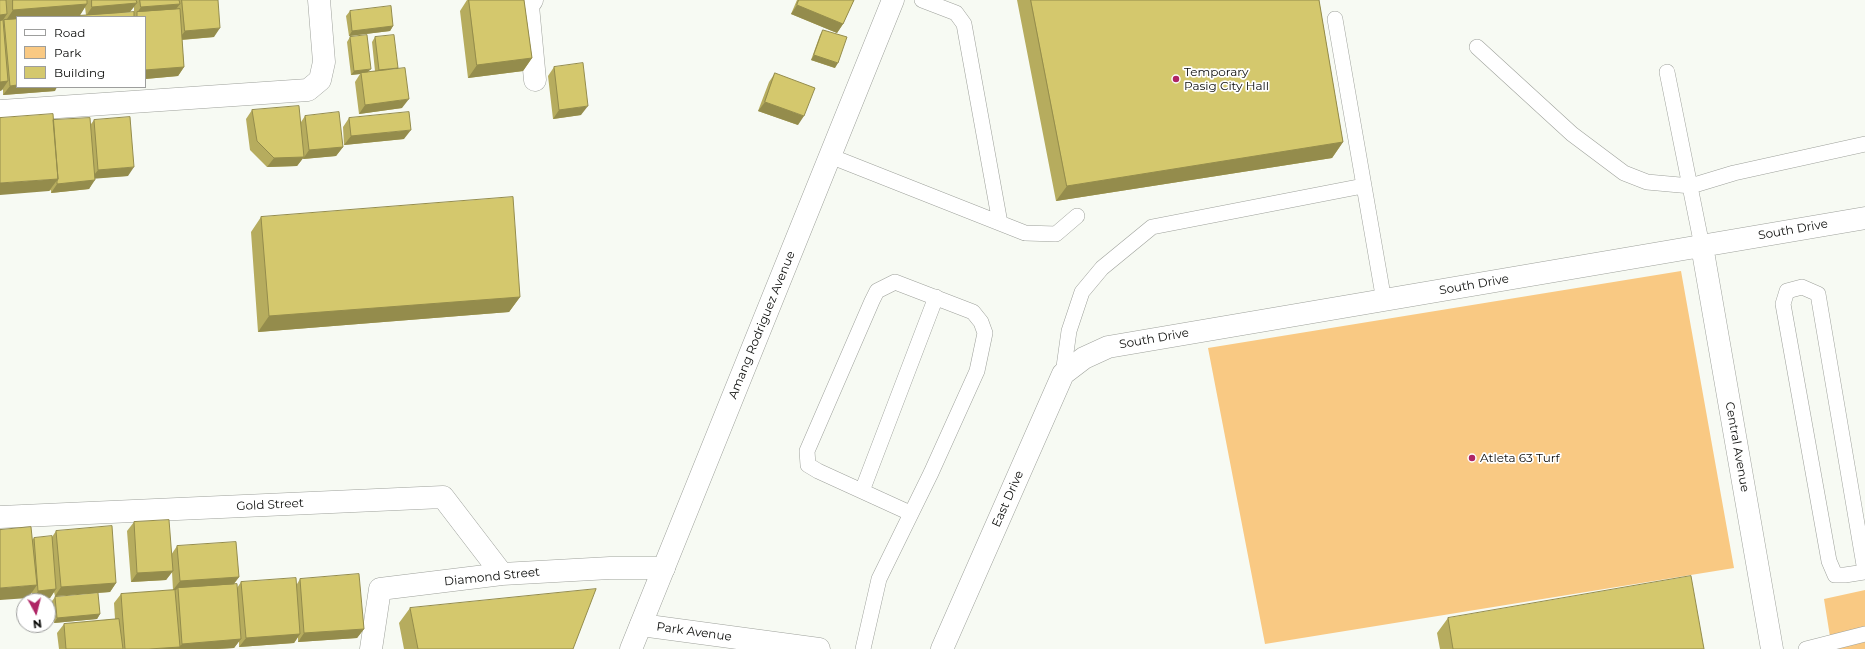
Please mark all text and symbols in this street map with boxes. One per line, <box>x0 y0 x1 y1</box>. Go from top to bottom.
legend <box>16 16 146 88</box>
text: Road <box>54 25 85 40</box>
text: Park <box>54 45 81 60</box>
text: Building <box>54 65 105 80</box>
place label: Temporary Pasig City Hall <box>1184 65 1269 93</box>
marker: Temporary Pasig City Hall <box>1171 74 1181 84</box>
street label: South Drive <box>1757 217 1829 243</box>
street label: Amang Rodriguez Avenue <box>726 249 798 401</box>
street label: South Drive <box>1438 272 1510 298</box>
street label: South Drive <box>1118 326 1190 352</box>
street label: Central Avenue <box>1722 401 1752 493</box>
place label: Atleta 63 Turf <box>1480 451 1560 465</box>
marker: Atleta 63 Turf <box>1467 453 1477 463</box>
street label: East Drive <box>989 469 1027 529</box>
street label: Gold Street <box>236 496 304 514</box>
street label: Diamond Street <box>443 565 541 589</box>
north arrow <box>16 593 56 633</box>
text: N <box>32 616 43 631</box>
street label: Park Avenue <box>655 620 733 644</box>

